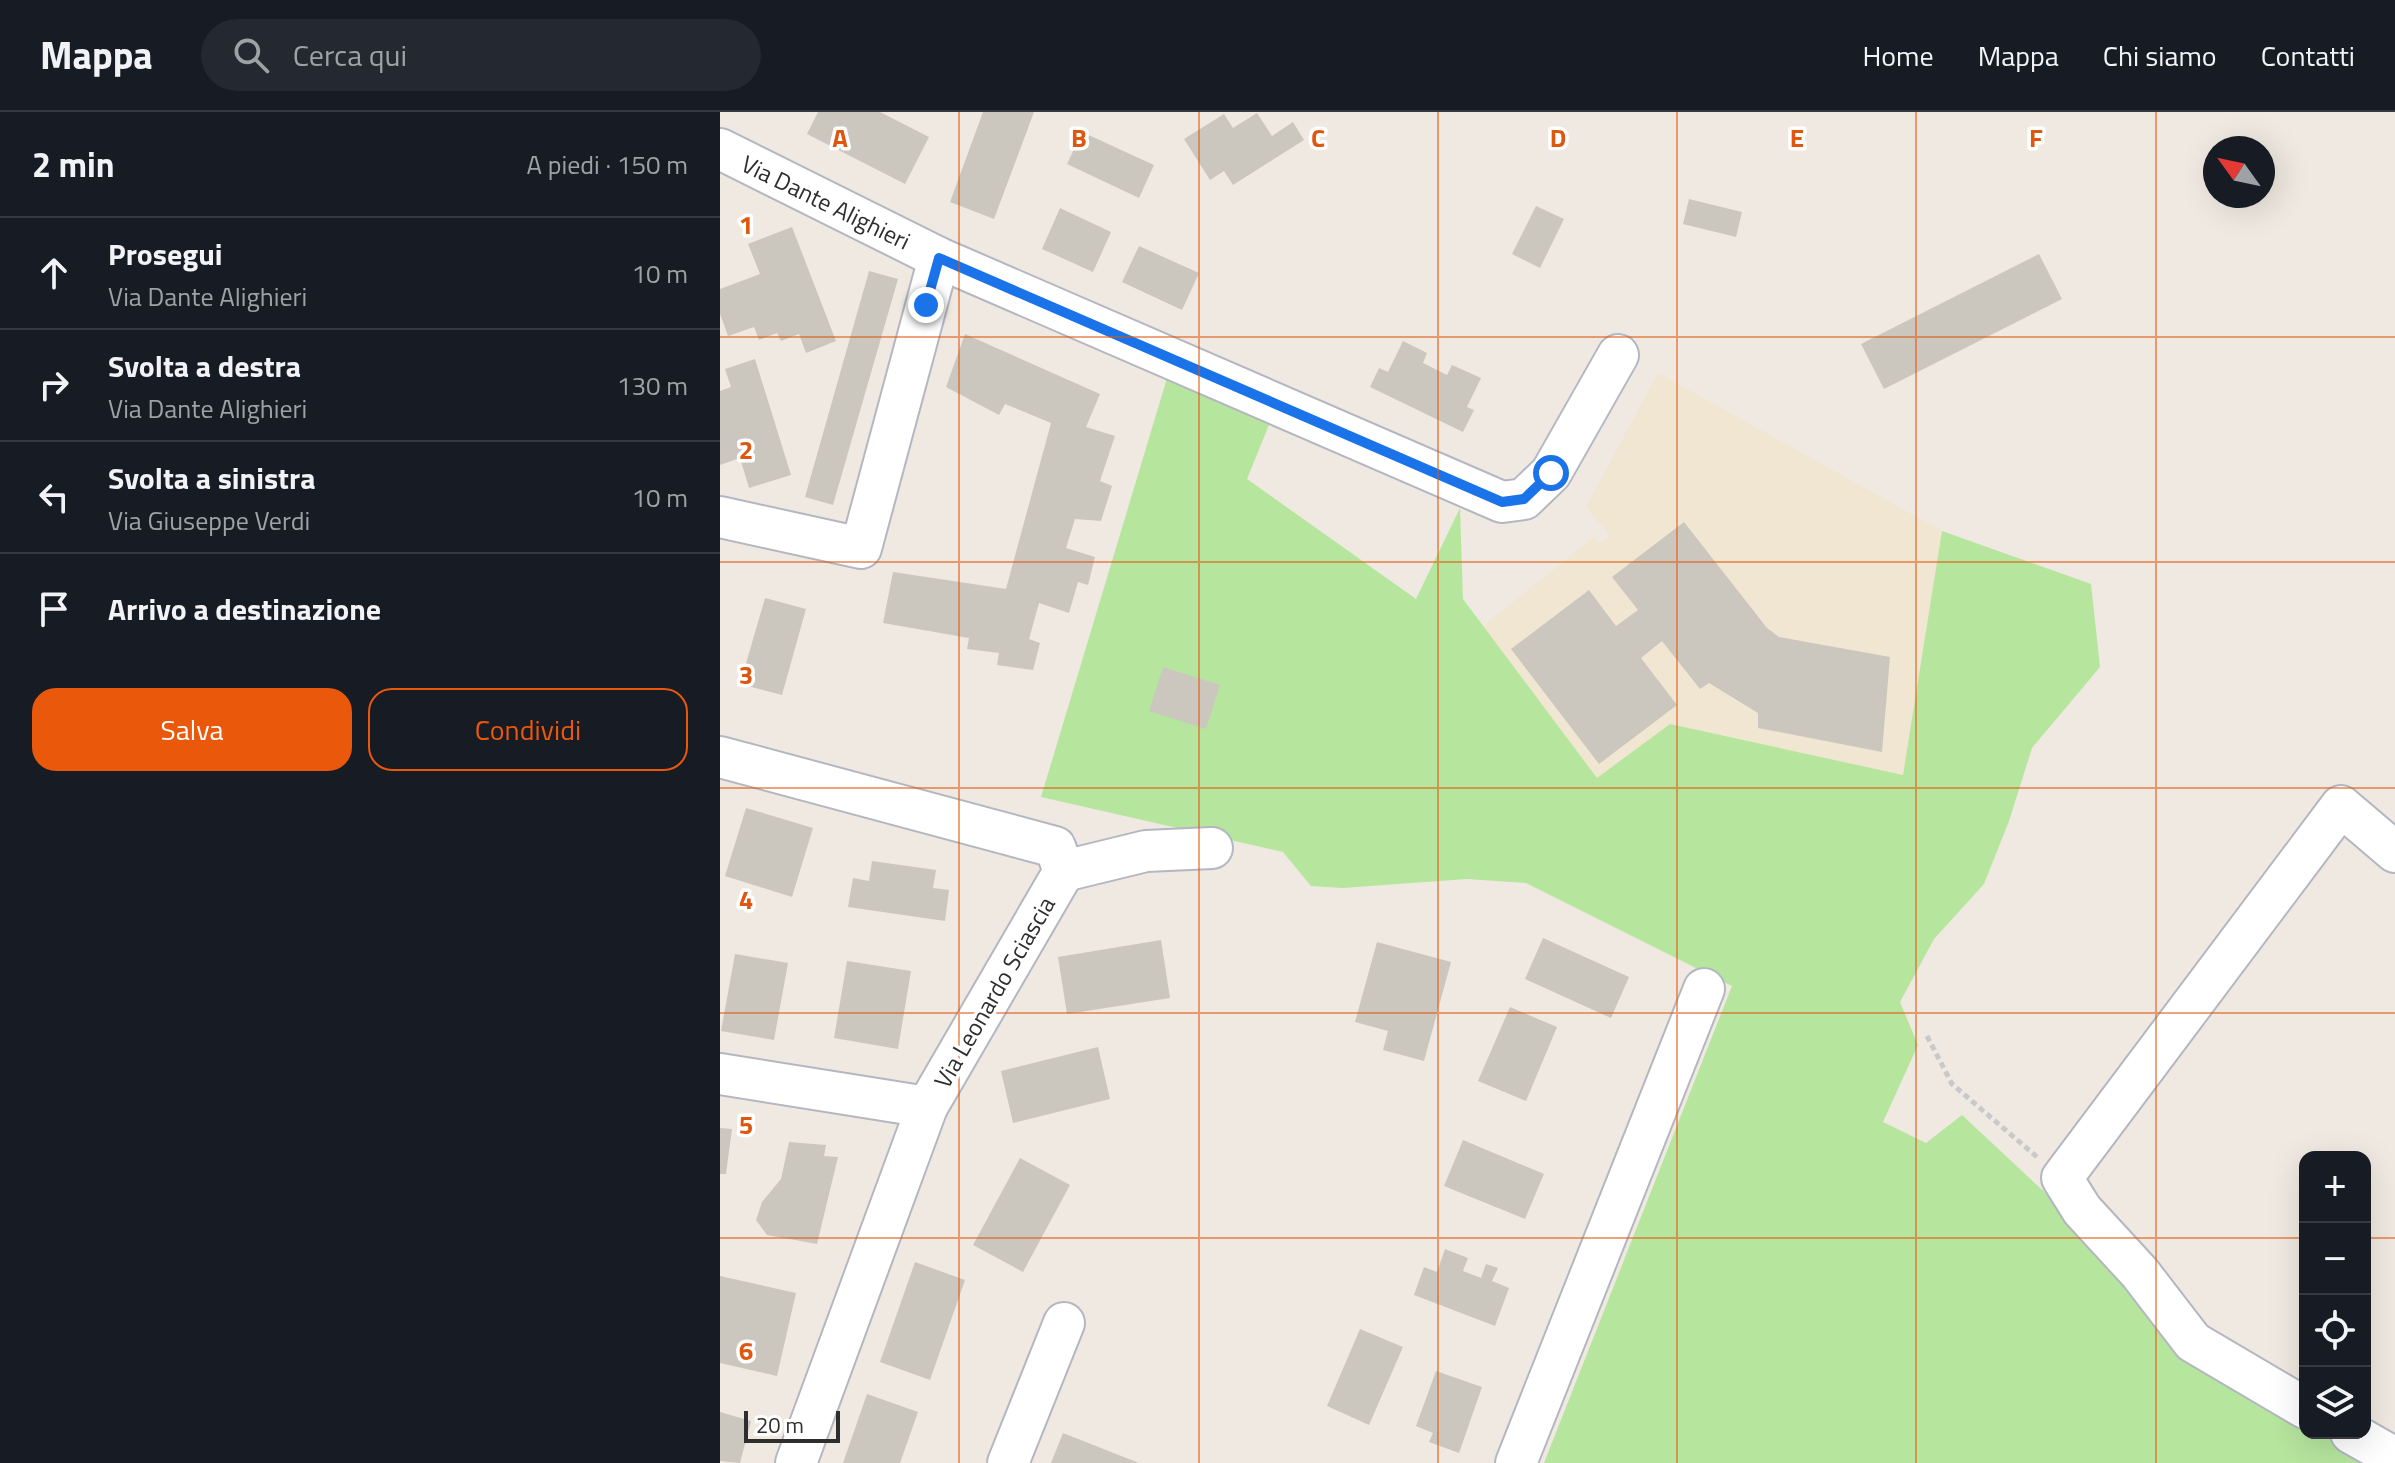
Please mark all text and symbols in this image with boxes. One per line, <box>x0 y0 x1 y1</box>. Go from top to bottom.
search box <box>201 19 761 91</box>
text: Mappa <box>40 26 153 84</box>
text: Cerca qui <box>293 32 407 78</box>
icon: search <box>229 33 273 77</box>
text: Home <box>1863 34 1934 77</box>
text: Mappa <box>1978 34 2059 77</box>
text: Chi siamo <box>2103 34 2217 77</box>
text: Contatti <box>2261 34 2355 77</box>
text: A <box>832 118 848 157</box>
text: B <box>1071 118 1087 157</box>
text: C <box>1311 118 1325 157</box>
text: D <box>1550 118 1566 157</box>
text: E <box>1790 118 1804 157</box>
text: F <box>2029 118 2043 157</box>
north arrow <box>2203 136 2275 208</box>
text: 2 min <box>32 138 115 190</box>
text: A piedi · 150 m <box>527 145 688 184</box>
street label: Via Dante Alighieri <box>735 146 917 258</box>
text: 1 <box>739 205 753 244</box>
text: Prosegui <box>108 231 223 277</box>
icon: ahead <box>32 251 76 295</box>
text: 10 m <box>631 254 688 293</box>
text: Via Dante Alighieri <box>108 277 307 316</box>
route end <box>908 287 944 323</box>
text: Svolta a destra <box>108 343 301 389</box>
icon: right <box>32 363 76 407</box>
text: 130 m <box>617 366 688 405</box>
text: Via Dante Alighieri <box>108 389 307 428</box>
text: 2 <box>739 430 753 469</box>
text: Svolta a sinistra <box>108 455 316 501</box>
route start <box>1533 455 1569 491</box>
icon: left <box>32 475 76 519</box>
text: 10 m <box>631 478 688 517</box>
text: Via Giuseppe Verdi <box>108 501 310 540</box>
text: Arrivo a destinazione <box>108 586 381 632</box>
icon: arrive <box>32 587 76 631</box>
text: 3 <box>739 655 753 694</box>
button: Salva <box>32 688 352 771</box>
button: Condividi <box>368 688 688 771</box>
text: 4 <box>739 880 753 919</box>
street label: Via Leonardo Sciascia <box>924 890 1064 1094</box>
text: 5 <box>739 1105 753 1144</box>
map controls <box>2299 1151 2371 1439</box>
button: + <box>2299 1151 2371 1223</box>
button: − <box>2299 1223 2371 1295</box>
button: locate <box>2299 1295 2371 1367</box>
text: 6 <box>739 1331 753 1370</box>
button: layers <box>2299 1367 2371 1439</box>
scale bar <box>744 1407 840 1443</box>
text: 20 m <box>756 1408 804 1442</box>

